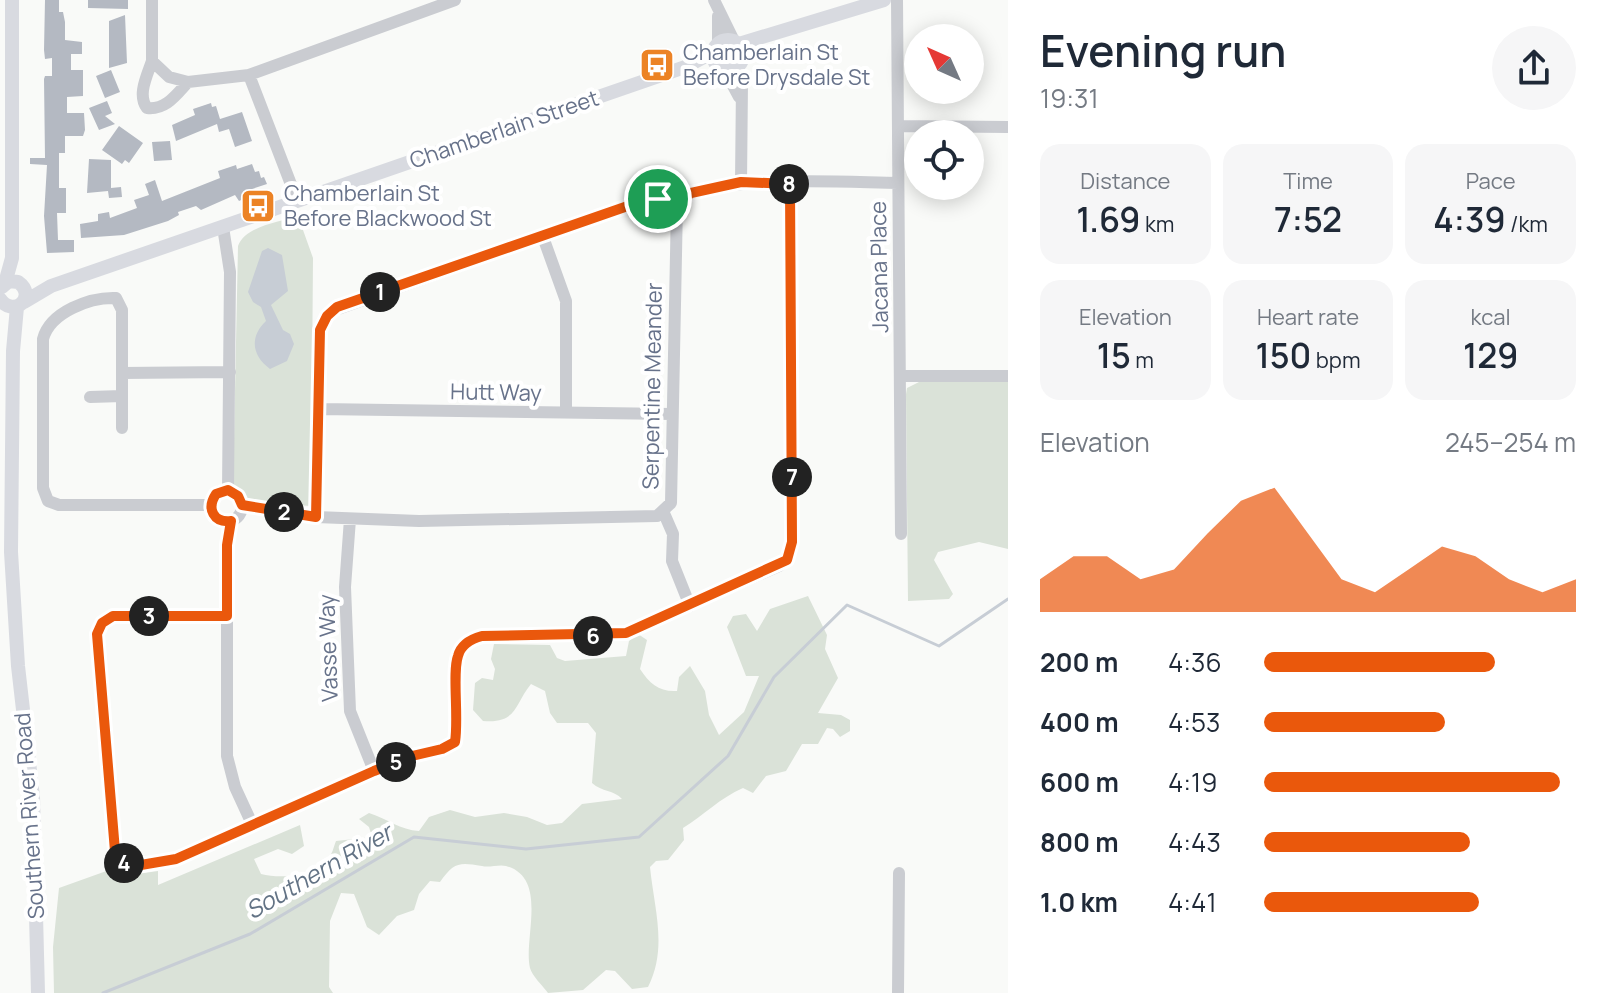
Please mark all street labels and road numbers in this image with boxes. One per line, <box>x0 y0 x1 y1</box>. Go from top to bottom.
street label: Chamberlain Street <box>405 83 603 175</box>
street label: Jacana Place <box>863 201 895 333</box>
street label: Serpentine Meander <box>635 282 669 490</box>
street label: Hutt Way <box>450 376 542 408</box>
street label: Vasse Way <box>311 593 345 702</box>
street label: Southern River Road <box>7 712 51 920</box>

